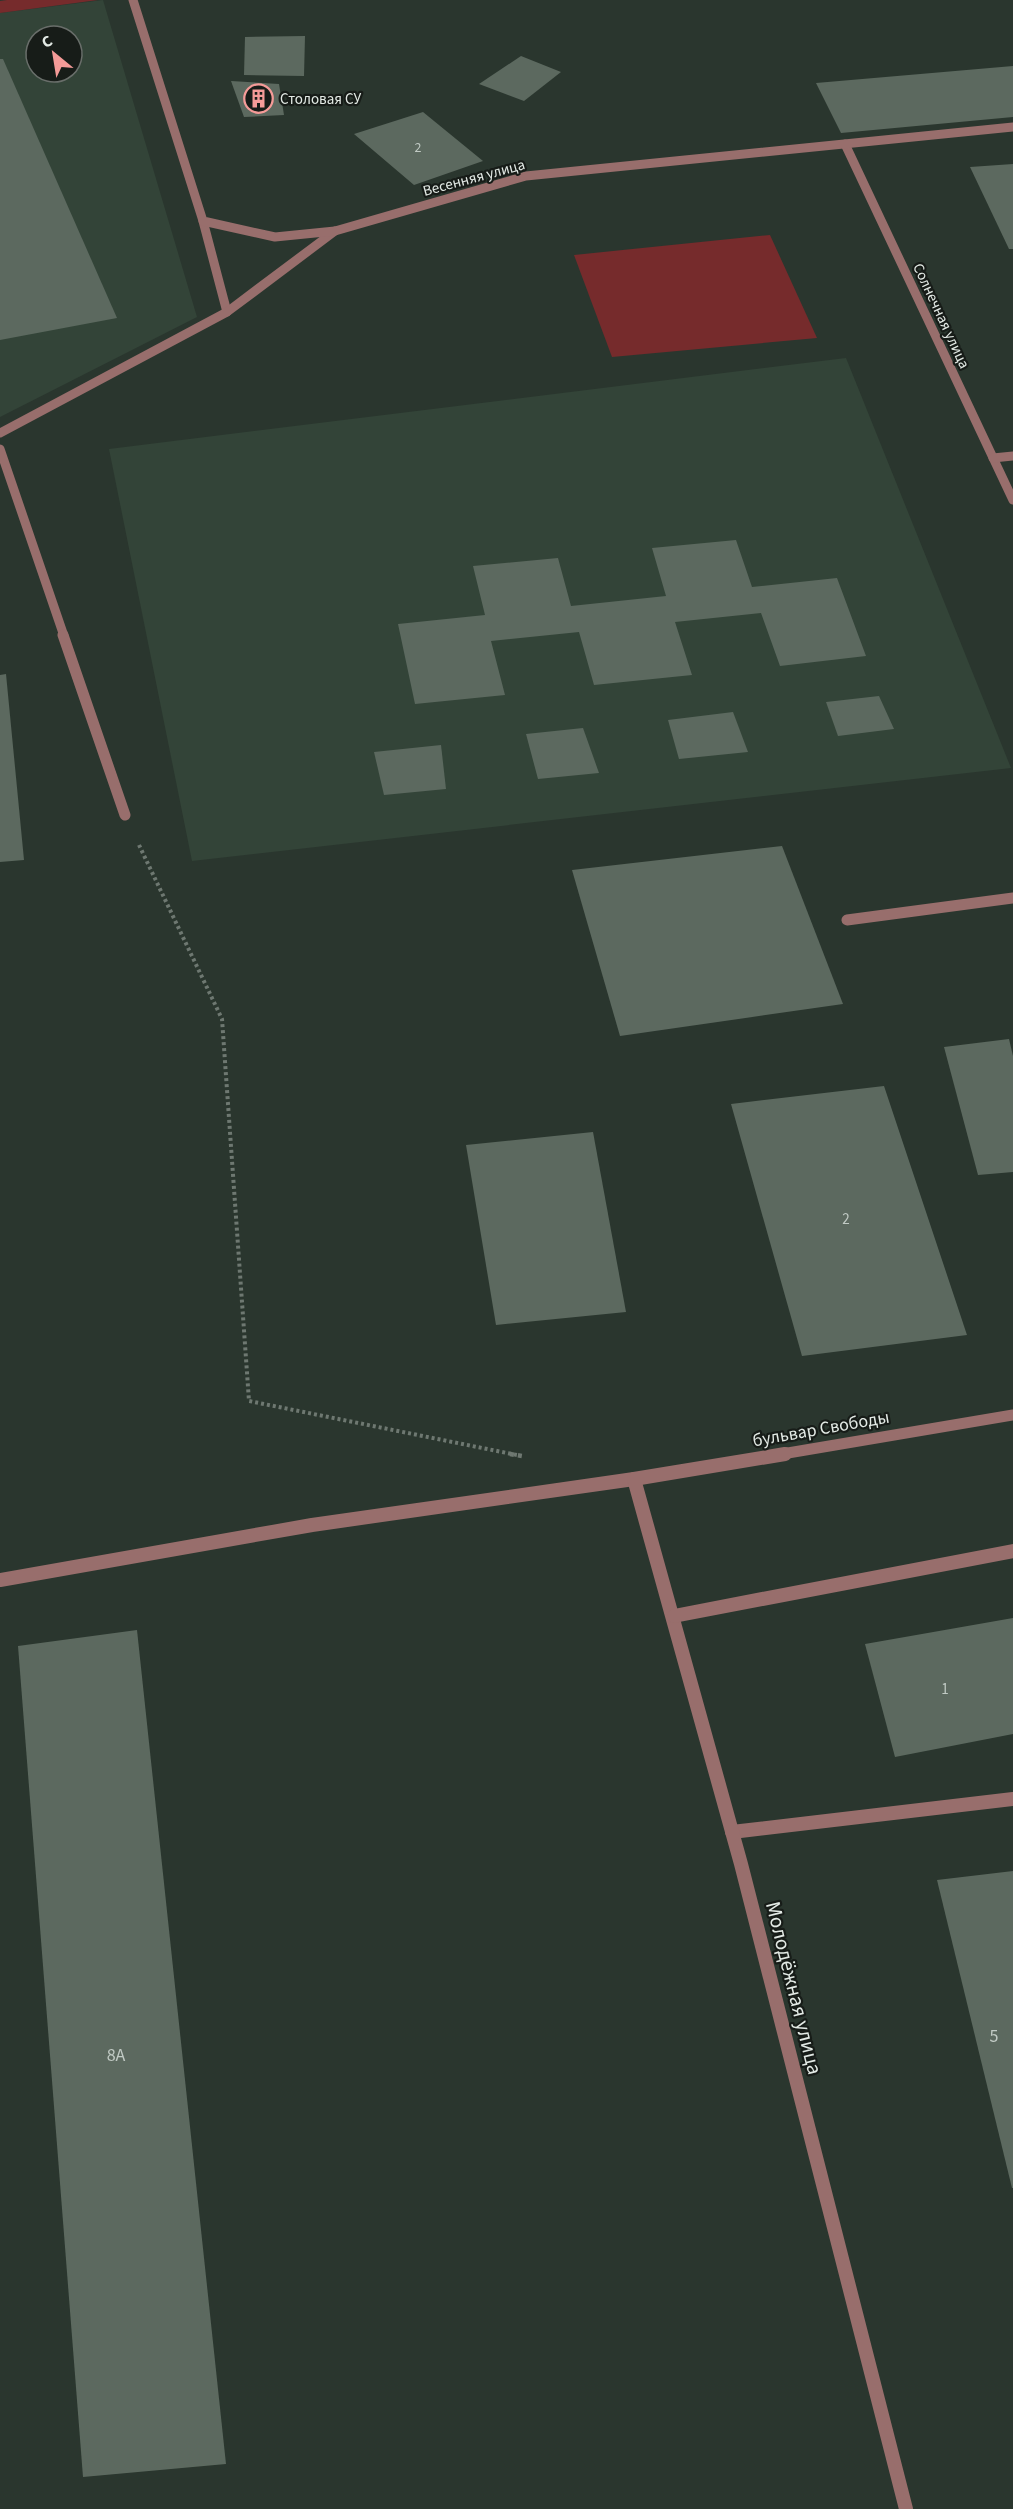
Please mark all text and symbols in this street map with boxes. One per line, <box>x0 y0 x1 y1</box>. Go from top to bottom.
north arrow <box>24 24 84 84</box>
text: С <box>37 30 57 54</box>
building icon: Столовая СУ <box>243 83 275 115</box>
place label: Столовая СУ <box>280 89 362 110</box>
house number: 2 <box>415 138 422 158</box>
street label: Весенняя улица <box>421 154 527 202</box>
street label: Солнечная улица <box>907 260 975 372</box>
house number: 2 <box>842 1209 850 1230</box>
street label: бульвар Свободы <box>751 1405 891 1453</box>
house number: 1 <box>941 1679 949 1700</box>
street label: Молодёжная улица <box>758 1898 830 2078</box>
house number: 5 <box>990 2024 999 2049</box>
house number: 8А <box>107 2043 126 2068</box>

